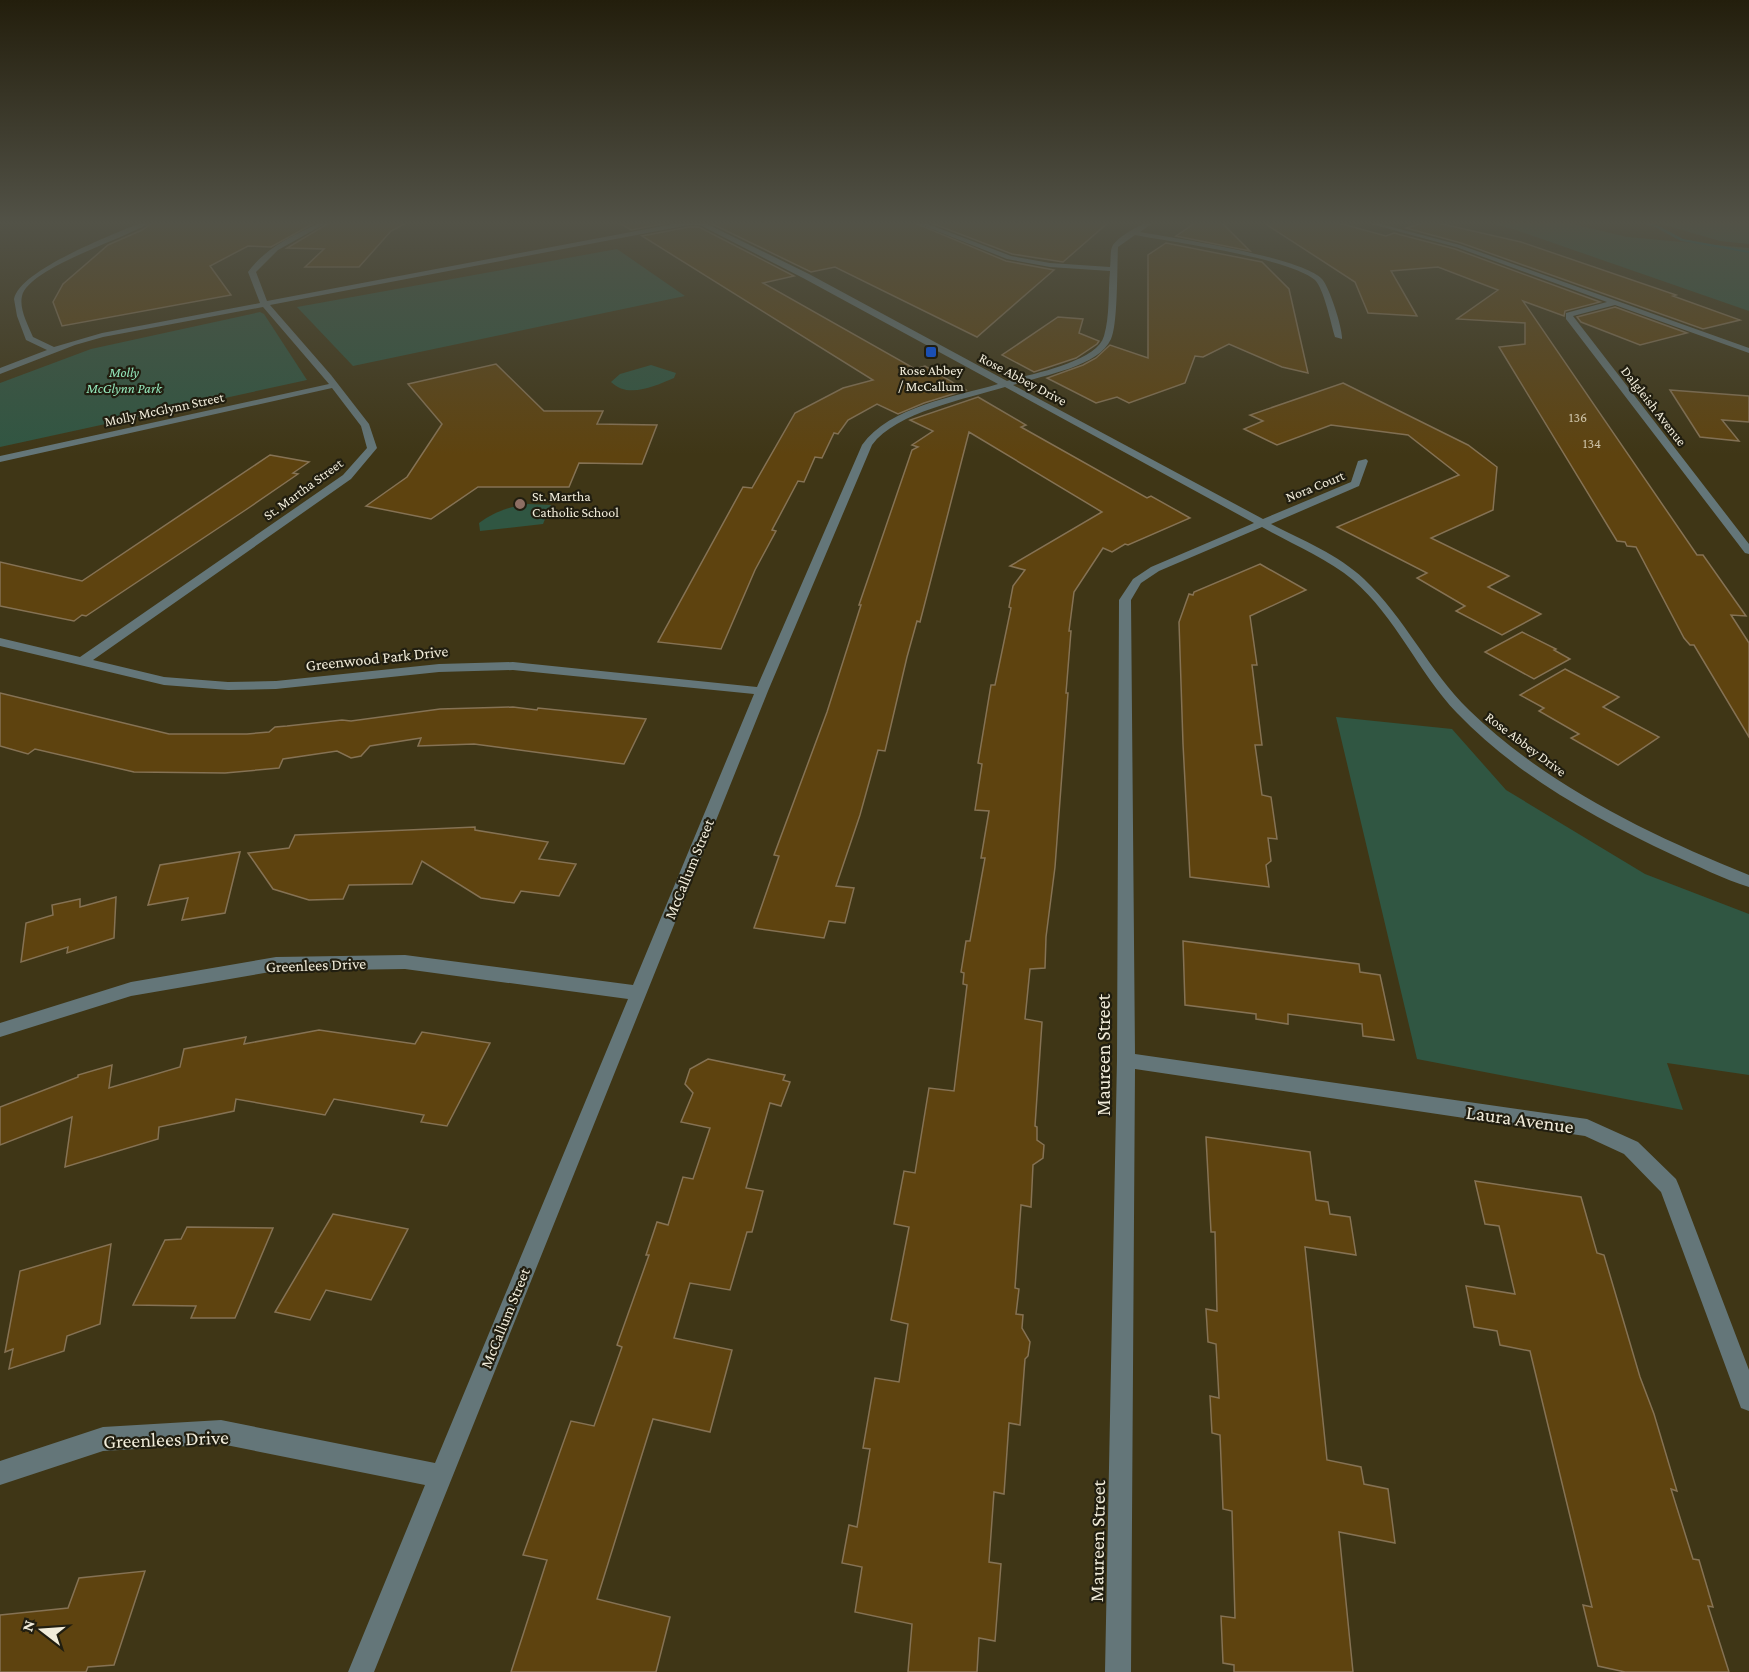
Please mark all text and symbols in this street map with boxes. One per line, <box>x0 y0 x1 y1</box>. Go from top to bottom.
marker: Rose Abbey / McCallum <box>924 345 938 359</box>
street label: Rose Abbey Drive <box>977 349 1069 409</box>
place label: Rose Abbey / McCallum <box>898 362 964 394</box>
street label: Dalgleish Avenue <box>1618 363 1690 449</box>
park label: Molly McGlynn Park <box>85 364 163 396</box>
street label: Molly McGlynn Street <box>103 388 226 429</box>
house number: 136 <box>1569 409 1587 425</box>
house number: 134 <box>1583 435 1601 451</box>
street label: St. Martha Street <box>260 455 346 523</box>
street label: Nora Court <box>1283 467 1347 505</box>
place label: St. Martha Catholic School <box>532 488 619 520</box>
marker: St. Martha Catholic School <box>513 497 527 511</box>
street label: Greenwood Park Drive <box>305 642 449 674</box>
street label: Rose Abbey Drive <box>1483 709 1569 779</box>
street label: McCallum Street <box>661 816 717 922</box>
street label: Greenlees Drive <box>265 955 367 975</box>
street label: Maureen Street <box>1092 994 1114 1116</box>
street label: Laura Avenue <box>1465 1101 1575 1137</box>
street label: McCallum Street <box>477 1265 533 1371</box>
street label: Greenlees Drive <box>103 1426 229 1452</box>
street label: Maureen Street <box>1085 1479 1109 1602</box>
north arrow <box>12 1600 72 1660</box>
text: N <box>18 1618 38 1633</box>

